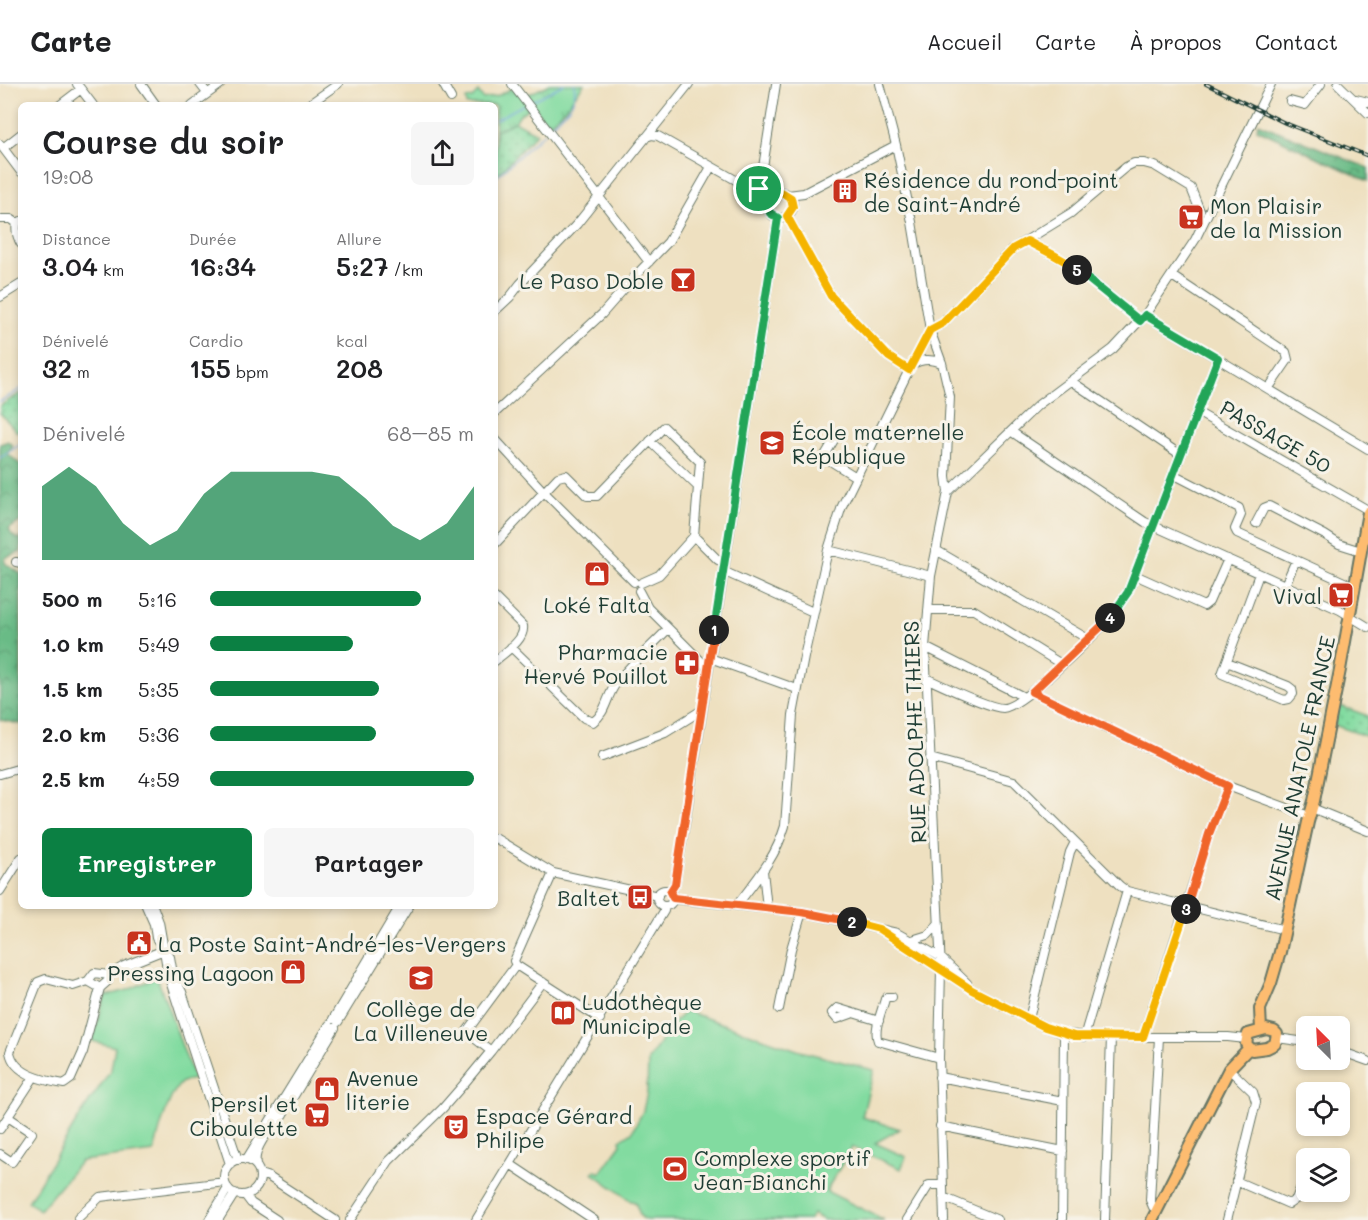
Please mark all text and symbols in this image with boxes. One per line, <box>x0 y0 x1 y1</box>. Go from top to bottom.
text: Carte <box>30 23 112 59</box>
text: Accueil <box>927 28 1002 55</box>
text: Carte <box>1035 28 1096 55</box>
text: À propos <box>1129 28 1222 55</box>
text: Contact <box>1255 28 1338 55</box>
text: Course du soir <box>42 119 285 162</box>
button: share <box>411 122 474 185</box>
text: 19:08 <box>42 163 93 189</box>
pin <box>733 163 784 214</box>
place label: Résidence du rond-point de Saint-André <box>864 166 1119 217</box>
icon: arrive <box>742 172 775 205</box>
building icon: Résidence du rond-point de Saint-André <box>830 176 860 206</box>
place label: Mon Plaisir de la Mission <box>1210 192 1342 243</box>
supermarket icon: Mon Plaisir de la Mission <box>1176 202 1206 232</box>
text: Distance <box>42 228 111 249</box>
text: Durée <box>189 228 237 249</box>
text: Allure <box>336 228 382 249</box>
text: 3.04 <box>42 249 98 283</box>
text: 16:34 <box>189 249 256 283</box>
text: 5:27 <box>336 249 388 283</box>
pin: 5 <box>1062 255 1092 285</box>
text: km <box>98 259 124 280</box>
text: /km <box>388 259 423 280</box>
text: 5 <box>1072 259 1082 280</box>
bar icon: Le Paso Doble <box>668 265 698 295</box>
place label: Le Paso Doble <box>519 267 664 294</box>
text: Dénivelé <box>42 330 109 351</box>
text: Cardio <box>189 330 243 351</box>
text: kcal <box>336 330 368 351</box>
text: 32 <box>42 351 72 385</box>
text: 155 <box>189 351 231 385</box>
text: 208 <box>336 351 383 385</box>
text: m <box>72 361 90 382</box>
text: bpm <box>231 361 269 382</box>
street label: PASSAGE 50 <box>1216 393 1336 479</box>
place label: École maternelle République <box>792 418 965 469</box>
text: Dénivelé <box>42 420 126 446</box>
text: 68–85 m <box>387 420 474 446</box>
school or university icon: École maternelle République <box>757 428 787 458</box>
shop icon: Loké Falta <box>582 559 612 589</box>
supermarket icon: Vival <box>1326 580 1356 610</box>
place label: Vival <box>1273 582 1322 609</box>
text: 500 m <box>42 586 102 612</box>
text: 5:16 <box>138 586 177 612</box>
place label: Loké Falta <box>544 591 650 618</box>
pin: 4 <box>1095 603 1125 633</box>
text: 4 <box>1105 607 1115 628</box>
pin: 1 <box>699 615 729 645</box>
text: 1 <box>710 619 718 640</box>
street label: RUE ADOLPHE THIERS <box>897 620 931 844</box>
text: 1.0 km <box>42 631 104 657</box>
text: 5:49 <box>138 631 179 657</box>
street label: AVENUE ANATOLE FRANCE <box>1258 633 1340 903</box>
place label: Pharmacie Hervé Pouillot <box>524 638 668 689</box>
pharmacy icon: Pharmacie Hervé Pouillot <box>672 648 702 678</box>
text: 1.5 km <box>42 676 103 702</box>
text: 5:35 <box>138 676 179 702</box>
text: 2.0 km <box>42 721 106 747</box>
text: 5:36 <box>138 721 180 747</box>
text: 2.5 km <box>42 766 105 792</box>
text: 4:59 <box>138 766 179 792</box>
button: Enregistrer <box>42 828 252 897</box>
button: Partager <box>264 828 474 897</box>
bus stop icon: Baltet <box>625 882 655 912</box>
place label: Baltet <box>557 884 620 911</box>
pin: 3 <box>1171 894 1201 924</box>
text: 3 <box>1181 898 1191 919</box>
pin: 2 <box>837 907 867 937</box>
text: 2 <box>848 911 856 932</box>
public building icon: La Poste Saint-André-les-Vergers <box>124 928 154 958</box>
place label: La Poste Saint-André-les-Vergers <box>158 930 507 957</box>
shop icon: Pressing Lagoon <box>278 957 308 987</box>
place label: Pressing Lagoon <box>107 959 274 986</box>
school or university icon: Collège de La Villeneuve <box>406 963 436 993</box>
place label: Ludothèque Municipale <box>582 988 702 1039</box>
place label: Collège de La Villeneuve <box>354 995 488 1046</box>
library icon: Ludothèque Municipale <box>548 998 578 1028</box>
north arrow <box>1296 1016 1350 1070</box>
map controls <box>1296 1016 1350 1202</box>
place label: Avenue literie <box>346 1064 419 1115</box>
shop icon: Avenue literie <box>312 1074 342 1104</box>
button: locate <box>1296 1082 1350 1136</box>
place label: Persil et Ciboulette <box>190 1090 298 1141</box>
supermarket icon: Persil et Ciboulette <box>302 1100 332 1130</box>
place label: Espace Gérard Philipe <box>476 1102 632 1153</box>
theatre icon: Espace Gérard Philipe <box>441 1112 471 1142</box>
place label: Complexe sportif Jean-Bianchi <box>694 1144 871 1195</box>
button: layers <box>1296 1148 1350 1202</box>
sports icon: Complexe sportif Jean-Bianchi <box>660 1154 690 1184</box>

